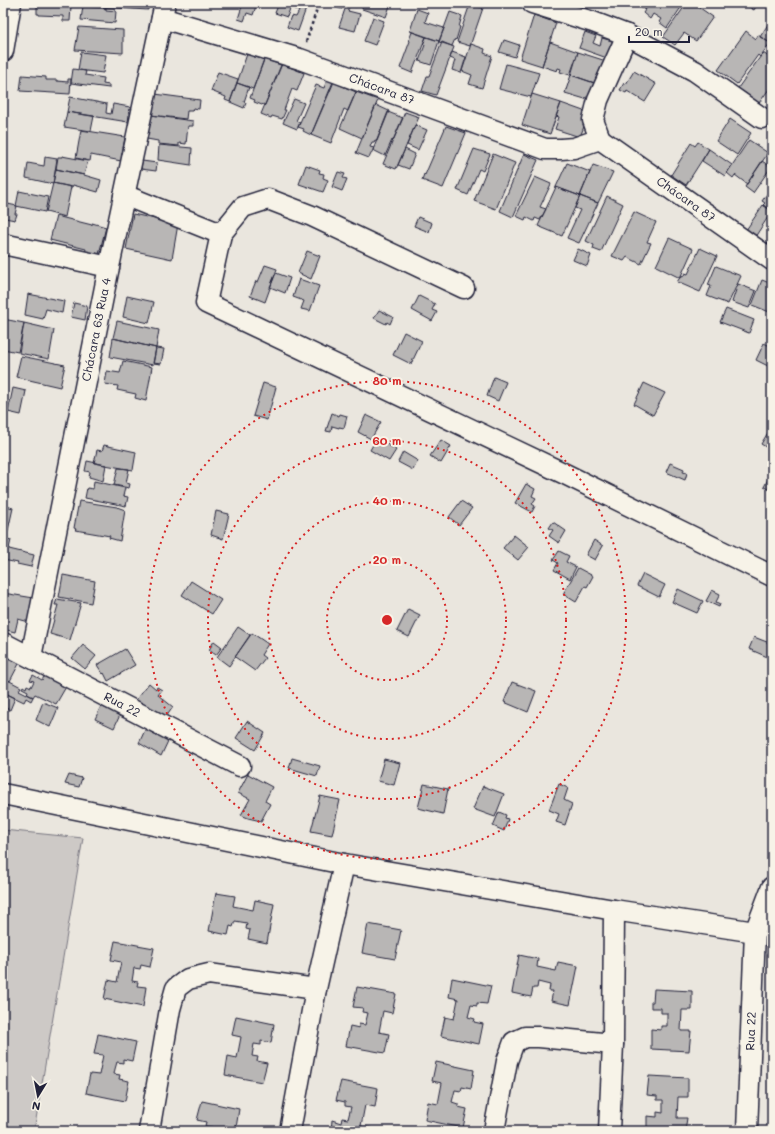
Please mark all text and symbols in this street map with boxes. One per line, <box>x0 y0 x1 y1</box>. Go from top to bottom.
scale bar <box>629 18 689 44</box>
text: 20 m <box>635 23 663 39</box>
street label: Chácara 87 <box>347 69 417 108</box>
street label: Chácara 87 <box>654 172 719 225</box>
street label: Chácara 63 Rua 4 <box>77 276 114 383</box>
text: 80 m <box>372 372 402 388</box>
text: 60 m <box>373 432 401 448</box>
text: 40 m <box>372 492 402 508</box>
text: 20 m <box>373 551 401 567</box>
centre of rings <box>380 613 394 627</box>
street label: Rua 22 <box>101 688 143 720</box>
street label: Rua 22 <box>741 1011 759 1051</box>
north arrow <box>18 1076 58 1116</box>
text: N <box>31 1098 42 1114</box>

